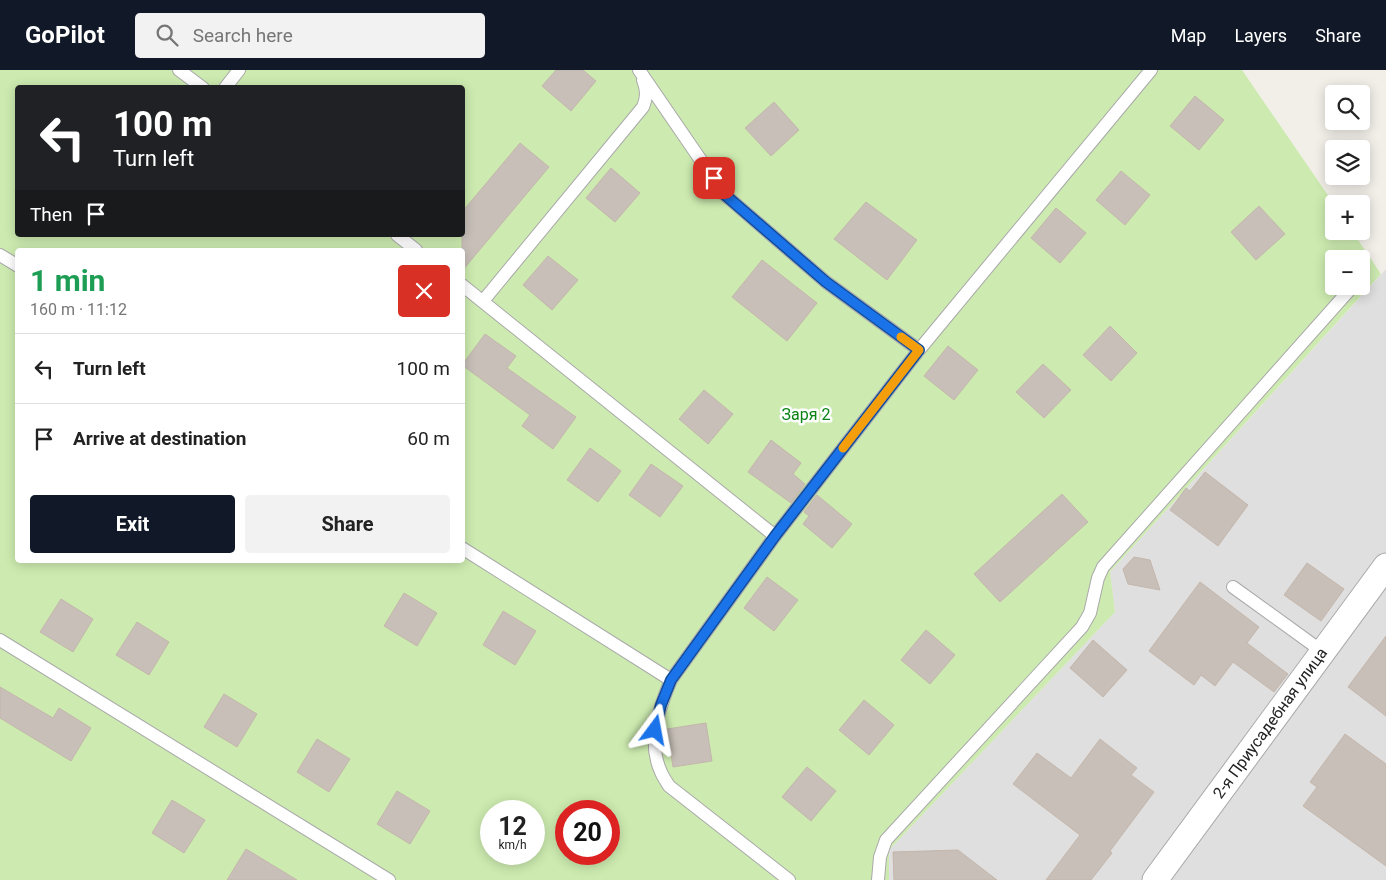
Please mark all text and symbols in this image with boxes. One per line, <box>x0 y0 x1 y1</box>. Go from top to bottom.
search box <box>135 13 485 58</box>
text: GoPilot <box>25 21 105 49</box>
icon: search <box>153 21 181 49</box>
text: Search here <box>193 24 293 47</box>
text: Map <box>1171 25 1206 46</box>
text: Layers <box>1234 25 1287 46</box>
text: Share <box>1315 25 1361 46</box>
map controls <box>1325 85 1370 295</box>
button: search <box>1325 85 1370 130</box>
text: 100 m <box>113 104 212 145</box>
icon: left <box>30 105 95 170</box>
button: layers <box>1325 140 1370 185</box>
text: Turn left <box>113 146 194 171</box>
pin <box>693 157 735 199</box>
icon: arrive <box>700 164 728 192</box>
button: + <box>1325 195 1370 240</box>
icon: arrive <box>82 200 110 228</box>
text: Then <box>30 203 72 226</box>
button: − <box>1325 250 1370 295</box>
text: 1 min <box>30 263 105 298</box>
button: close <box>398 265 450 317</box>
text: 160 m · 11:12 <box>30 300 127 319</box>
icon: left <box>30 355 58 383</box>
text: Turn left <box>73 357 146 380</box>
text: 100 m <box>397 357 450 380</box>
park label: Заря 2 <box>782 405 830 424</box>
icon: arrive <box>30 425 58 453</box>
text: Arrive at destination <box>73 427 246 450</box>
text: 60 m <box>407 427 450 450</box>
button: Exit <box>30 495 235 553</box>
button: Share <box>245 495 450 553</box>
street label: 2-я Приусадебная улица <box>1209 644 1331 802</box>
position arrow <box>628 703 680 755</box>
speed limit sign: 20 <box>555 800 620 865</box>
text: 12 <box>498 812 527 841</box>
text: km/h <box>498 838 527 852</box>

